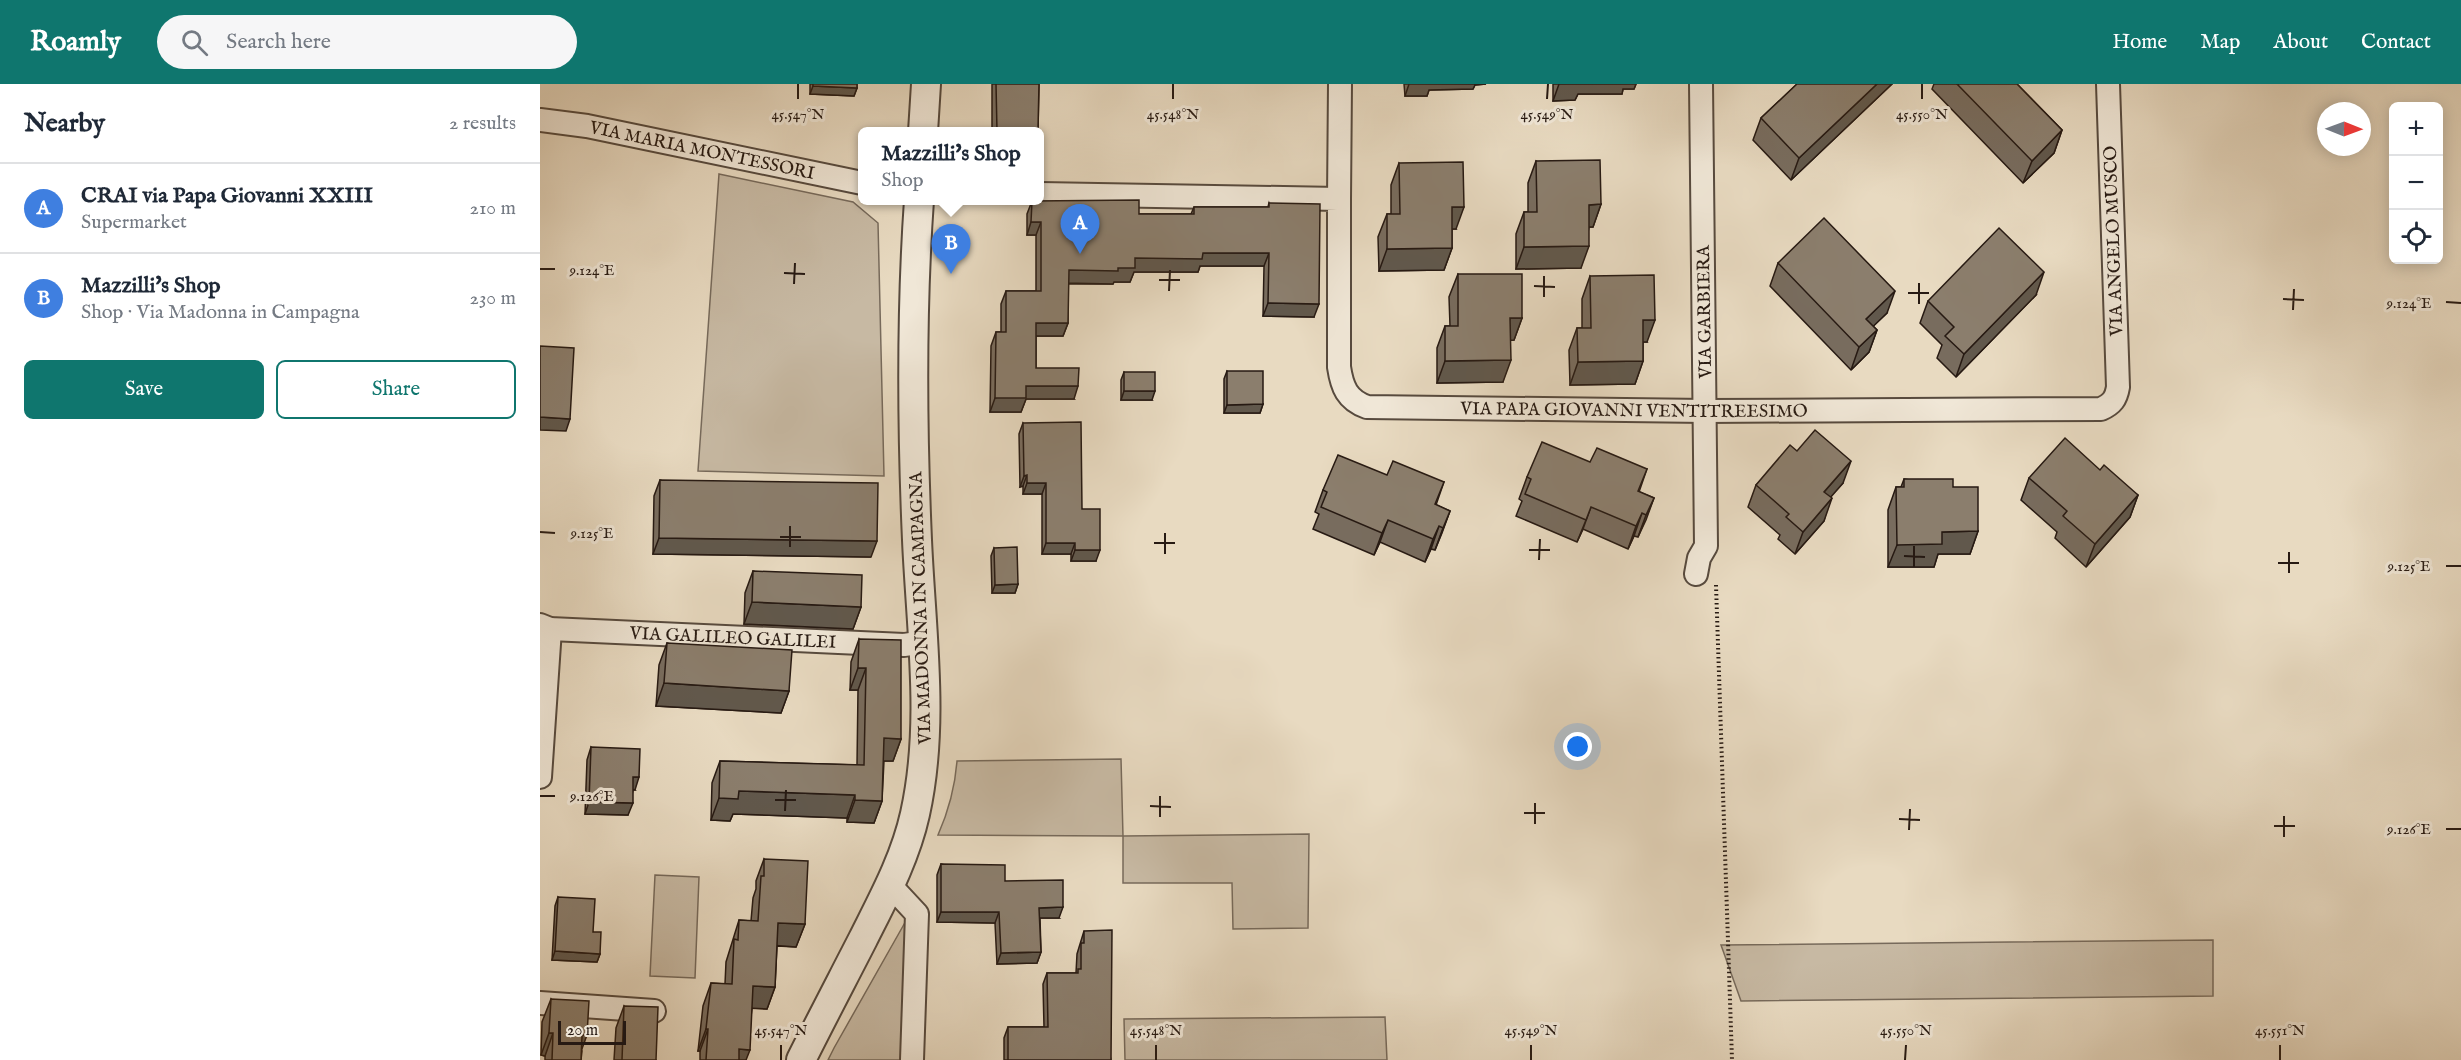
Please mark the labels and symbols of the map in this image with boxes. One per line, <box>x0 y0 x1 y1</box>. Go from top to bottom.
north arrow <box>2317 102 2371 156</box>
text: 45.547°N <box>772 105 824 124</box>
text: 45.548°N <box>1147 105 1199 124</box>
text: 45.549°N <box>1521 105 1573 124</box>
text: 45.550°N <box>1896 105 1948 124</box>
street label: VIA MARIA MONTESSORI <box>586 117 817 186</box>
street label: VIA ANGELO MUSCO <box>2100 145 2129 338</box>
pin: A <box>1060 204 1100 254</box>
pin: B <box>932 224 970 274</box>
street label: VIA GARBIERA <box>1693 244 1718 380</box>
text: 9.124°E <box>569 261 614 280</box>
text: 9.124°E <box>2386 294 2431 313</box>
street label: VIA PAPA GIOVANNI VENTITREESIMO <box>1459 398 1808 424</box>
street label: VIA MADONNA IN CAMPAGNA <box>905 470 938 746</box>
text: 9.125°E <box>570 524 613 543</box>
text: 9.125°E <box>2387 557 2430 576</box>
street label: VIA GALILEO GALILEI <box>628 623 837 655</box>
your location <box>1563 732 1592 761</box>
text: 9.126°E <box>569 787 614 806</box>
text: 9.126°E <box>2386 820 2431 839</box>
scale bar <box>558 1018 626 1046</box>
text: 45.547°N <box>755 1021 807 1040</box>
text: 45.548°N <box>1130 1021 1182 1040</box>
text: 45.549°N <box>1505 1021 1557 1040</box>
text: 45.550°N <box>1880 1021 1932 1040</box>
text: 45.551°N <box>2255 1021 2305 1040</box>

